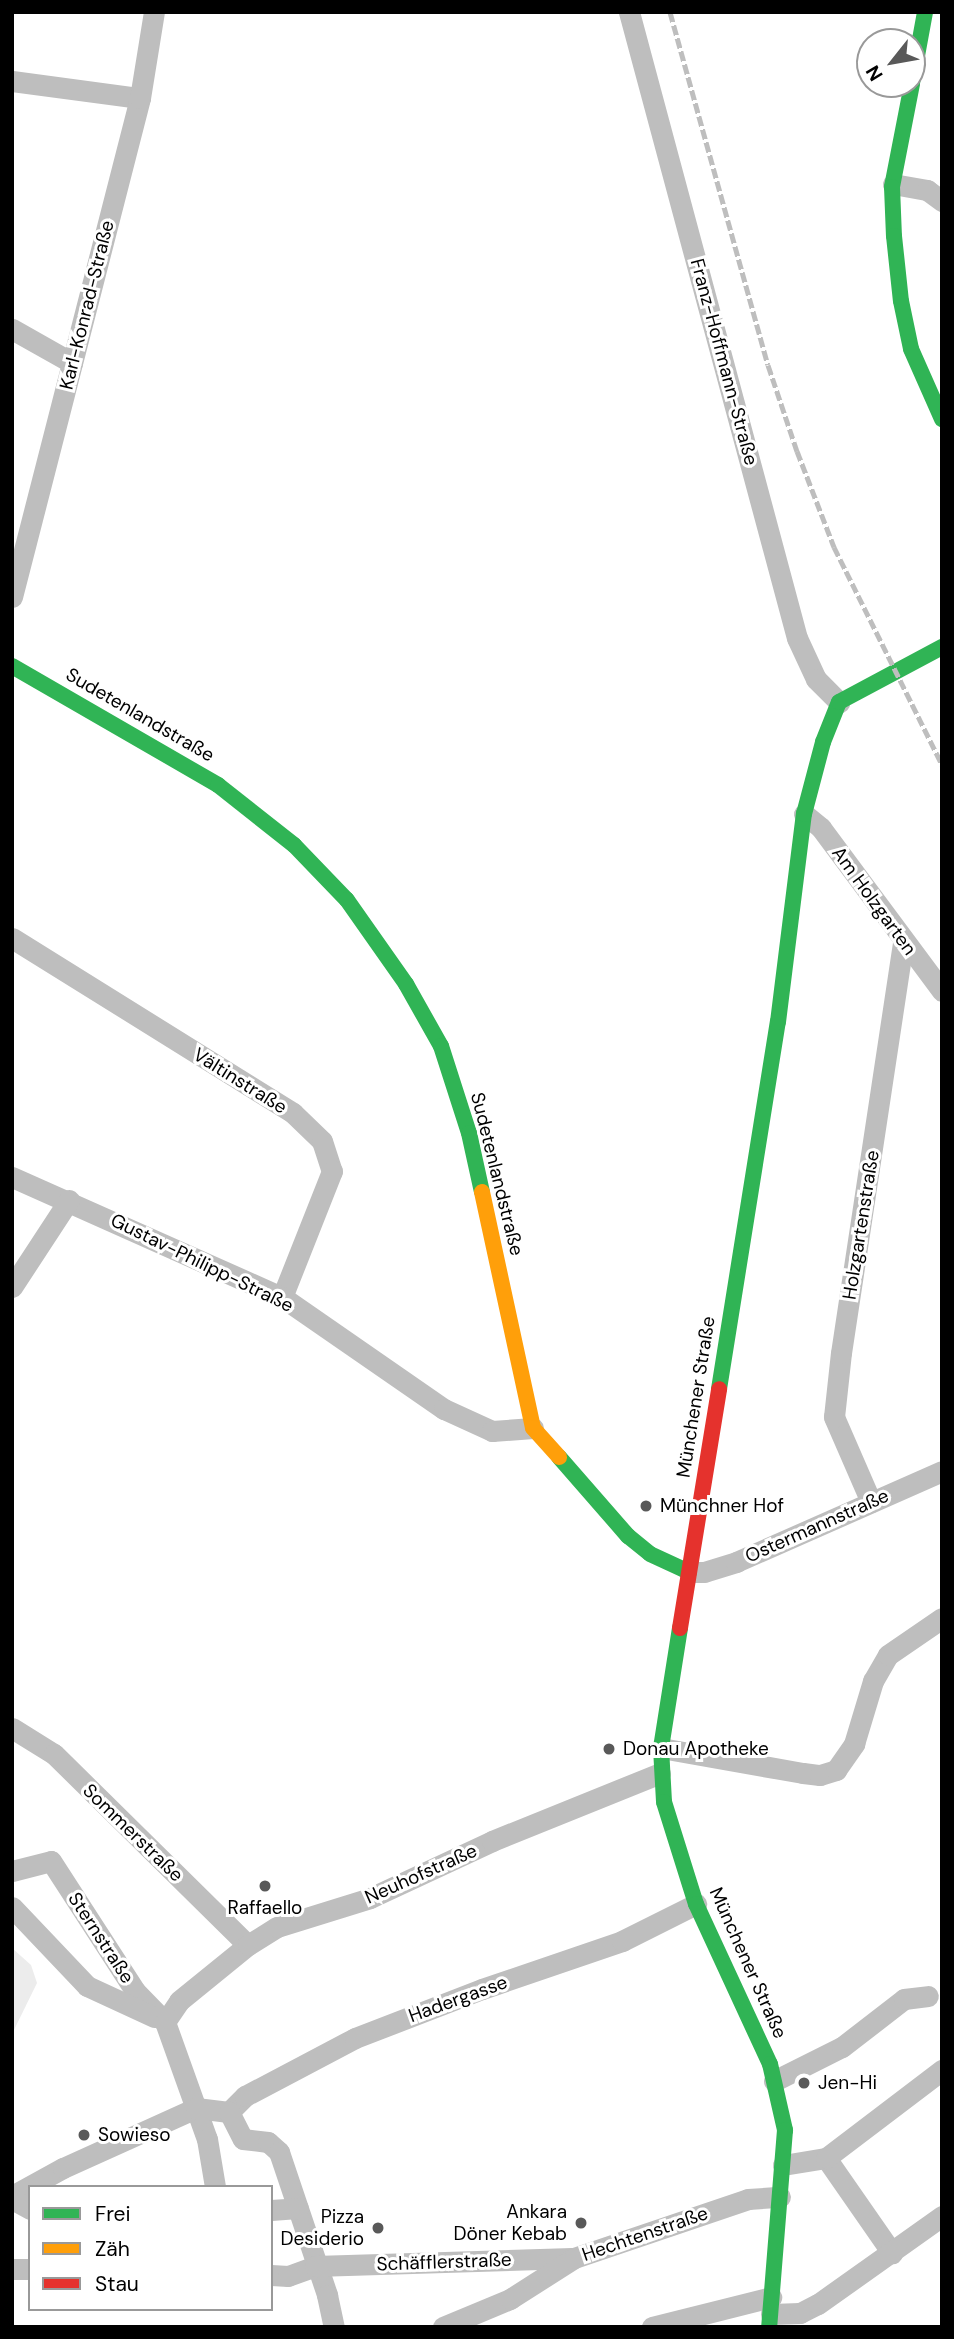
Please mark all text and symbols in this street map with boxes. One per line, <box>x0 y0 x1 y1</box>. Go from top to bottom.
north arrow <box>856 28 926 98</box>
text: N <box>860 61 889 85</box>
street label: Karl-Konrad-Straße <box>55 218 119 392</box>
street label: Franz-Hoffmann-Straße <box>685 256 763 468</box>
street label: Sudetenlandstraße <box>62 663 218 767</box>
street label: Am Holzgarten <box>827 842 921 960</box>
street label: Vältinstraße <box>189 1043 291 1119</box>
street label: Sudetenlandstraße <box>466 1090 528 1258</box>
street label: Holzgartenstraße <box>838 1149 884 1301</box>
street label: Gustav-Philipp-Straße <box>107 1209 297 1317</box>
street label: Münchener Straße <box>672 1315 720 1479</box>
street label: Ostermannstraße <box>742 1484 892 1568</box>
place label: Münchner Hof <box>660 1495 784 1517</box>
marker: Münchner Hof <box>638 1498 654 1514</box>
place label: Donau Apotheke <box>623 1738 769 1760</box>
marker: Donau Apotheke <box>601 1741 617 1757</box>
street label: Sommerstraße <box>78 1779 188 1887</box>
street label: Neuhofstraße <box>361 1839 481 1909</box>
marker: Raffaello <box>257 1878 273 1894</box>
street label: Münchener Straße <box>704 1884 792 2042</box>
street label: Sternstraße <box>63 1888 139 1988</box>
place label: Raffaello <box>228 1897 302 1919</box>
street label: Hadergasse <box>405 1971 511 2027</box>
place label: Jen-Hi <box>818 2072 877 2094</box>
marker: Jen-Hi <box>796 2075 812 2091</box>
place label: Sowieso <box>98 2124 171 2146</box>
marker: Sowieso <box>76 2127 92 2143</box>
legend <box>28 2185 273 2311</box>
text: Frei <box>95 2200 131 2228</box>
place label: Ankara Döner Kebab <box>453 2201 567 2245</box>
street label: Hechtenstraße <box>579 2202 711 2266</box>
place label: Pizza Desiderio <box>280 2206 364 2250</box>
marker: Ankara Döner Kebab <box>573 2215 589 2231</box>
marker: Pizza Desiderio <box>370 2220 386 2236</box>
text: Zäh <box>95 2235 130 2263</box>
street label: Schäfflerstraße <box>376 2248 512 2276</box>
text: Stau <box>95 2270 139 2298</box>

